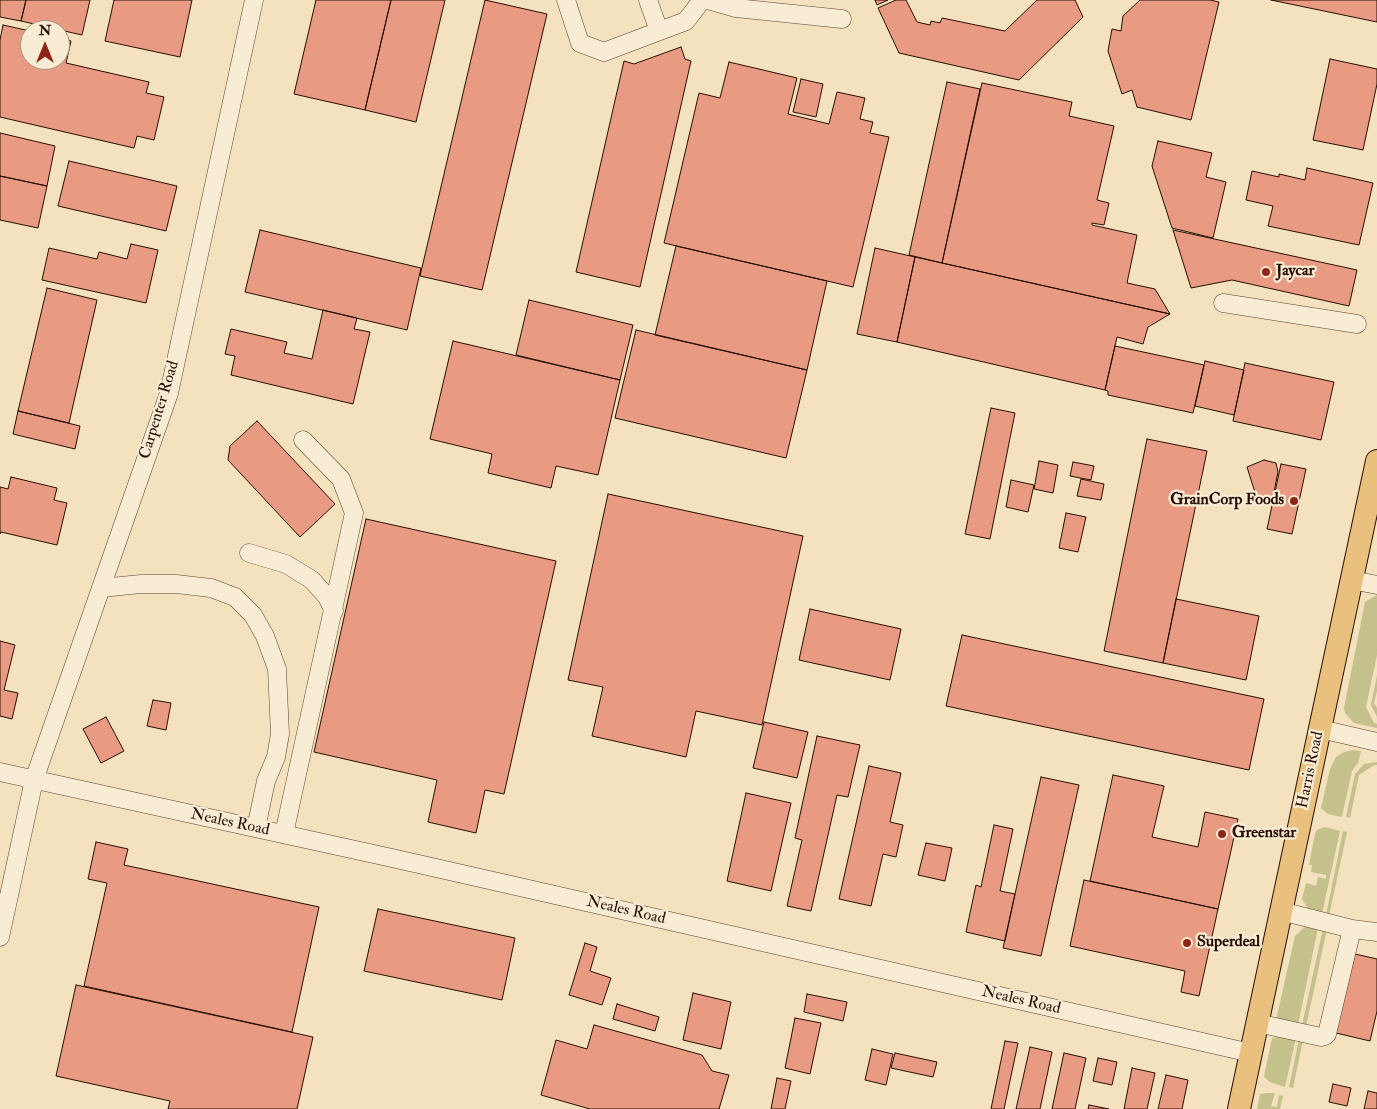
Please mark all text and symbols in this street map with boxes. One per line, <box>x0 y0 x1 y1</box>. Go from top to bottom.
north arrow <box>20 20 70 70</box>
text: N <box>39 22 51 39</box>
place label: Jaycar <box>1276 262 1314 282</box>
marker: Jaycar <box>1260 266 1272 278</box>
street label: Carpenter Road <box>136 359 184 461</box>
place label: GrainCorp Foods <box>1170 491 1284 511</box>
marker: GrainCorp Foods <box>1288 495 1300 507</box>
street label: Harris Road <box>1293 730 1329 810</box>
street label: Neales Road <box>189 805 271 841</box>
place label: Greenstar <box>1232 824 1296 844</box>
marker: Greenstar <box>1216 828 1228 840</box>
street label: Neales Road <box>585 893 667 929</box>
place label: Superdeal <box>1197 933 1260 953</box>
marker: Superdeal <box>1181 937 1193 949</box>
street label: Neales Road <box>980 983 1062 1019</box>

